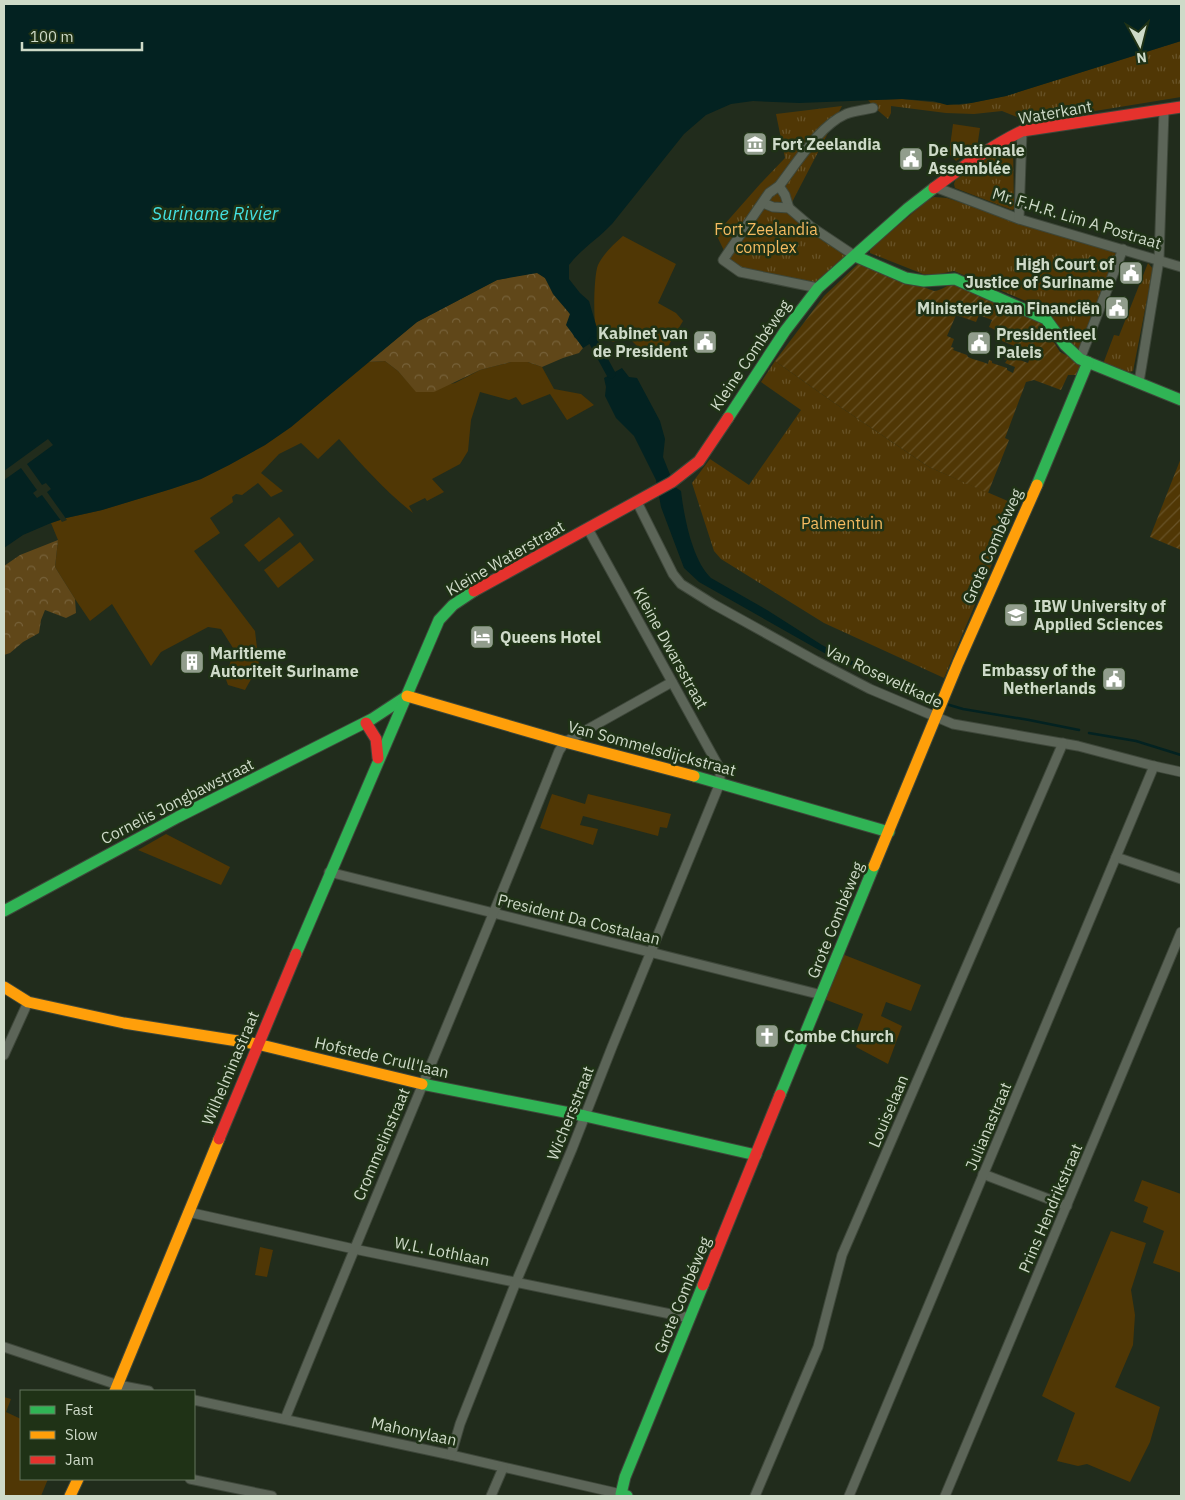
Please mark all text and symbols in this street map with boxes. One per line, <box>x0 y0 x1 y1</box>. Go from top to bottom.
scale bar <box>22 20 142 52</box>
north arrow <box>1115 20 1165 70</box>
text: 100 m <box>30 27 74 46</box>
text: N <box>1135 48 1148 67</box>
street label: Waterkant <box>1017 96 1093 128</box>
museum icon: Fort Zeelandia <box>742 131 768 157</box>
place label: Fort Zeelandia <box>772 134 881 154</box>
place label: De Nationale Assemblée <box>928 140 1025 178</box>
public building icon: De Nationale Assemblée <box>898 146 924 172</box>
street label: Mr. F.H.R. Lim A Postraat <box>990 183 1164 253</box>
water label: Suriname Rivier <box>152 202 279 225</box>
park label: Fort Zeelandia complex <box>714 219 818 257</box>
place label: High Court of Justice of Suriname <box>965 254 1114 292</box>
public building icon: High Court of Justice of Suriname <box>1118 260 1144 286</box>
street label: Kleine Combéweg <box>706 295 795 414</box>
public building icon: Ministerie van Financiën <box>1104 295 1130 321</box>
place label: Ministerie van Financiën <box>917 298 1100 318</box>
place label: Kabinet van de President <box>593 323 688 361</box>
place label: Presidentieel Paleis <box>996 324 1096 362</box>
public building icon: Kabinet van de President <box>692 329 718 355</box>
public building icon: Presidentieel Paleis <box>966 330 992 356</box>
street label: Grote Combéweg <box>958 485 1027 607</box>
park label: Palmentuin <box>801 513 883 533</box>
street label: Kleine Waterstraat <box>442 516 568 600</box>
street label: Kleine Dwarsstraat <box>629 584 713 712</box>
place label: IBW University of Applied Sciences <box>1034 596 1166 634</box>
school or university icon: IBW University of Applied Sciences <box>1003 602 1029 628</box>
hotel icon: Queens Hotel <box>469 624 495 650</box>
place label: Queens Hotel <box>500 627 601 647</box>
street label: Van Roseveltkade <box>822 640 946 712</box>
place label: Maritieme Autoriteit Suriname <box>210 643 359 681</box>
building icon: Maritieme Autoriteit Suriname <box>179 649 205 675</box>
place label: Embassy of the Netherlands <box>982 660 1096 698</box>
public building icon: Embassy of the Netherlands <box>1101 666 1127 692</box>
street label: Van Sommelsdijckstraat <box>566 716 738 780</box>
street label: Cornelis Jongbawstraat <box>97 754 257 848</box>
street label: Grote Combéweg <box>802 858 868 981</box>
street label: President Da Costalaan <box>496 889 662 949</box>
street label: Wilhelminastraat <box>197 1008 263 1128</box>
church icon: Combe Church <box>754 1023 780 1049</box>
place label: Combe Church <box>784 1026 894 1046</box>
street label: Hofstede Crull'laan <box>313 1032 451 1082</box>
street label: Wichersstraat <box>542 1063 598 1163</box>
street label: Louiselaan <box>864 1072 912 1150</box>
street label: Julianastraat <box>961 1079 1015 1173</box>
street label: Crommelinstraat <box>348 1085 414 1203</box>
street label: Prins Hendrikstraat <box>1014 1140 1086 1276</box>
street label: W.L. Lothlaan <box>393 1232 491 1270</box>
street label: Grote Combéweg <box>649 1233 715 1356</box>
legend <box>20 1390 195 1480</box>
text: Fast <box>65 1400 93 1419</box>
street label: Mahonylaan <box>369 1412 459 1450</box>
text: Slow <box>65 1425 98 1444</box>
text: Jam <box>65 1450 94 1469</box>

